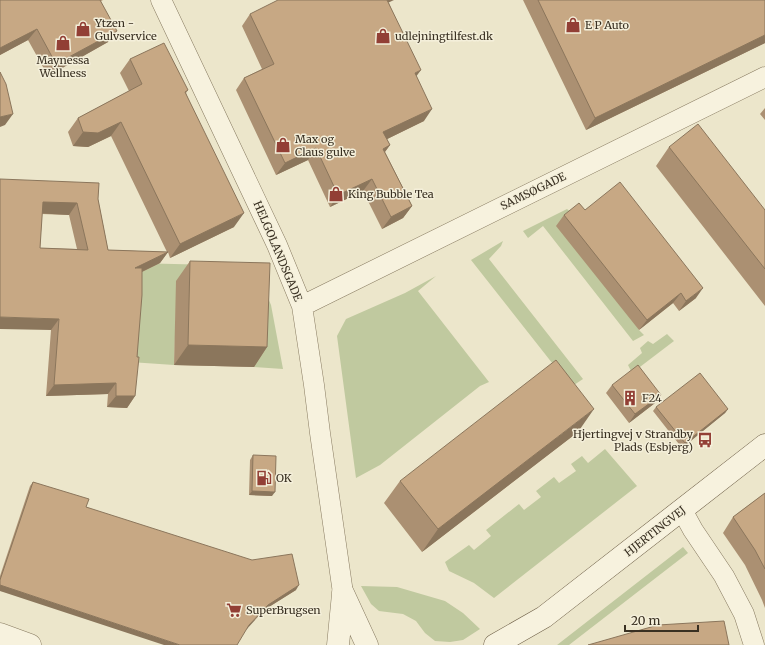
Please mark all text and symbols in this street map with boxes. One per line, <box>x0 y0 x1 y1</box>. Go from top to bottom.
place label: Ytzen - Gulvservice <box>94 16 157 43</box>
shop icon: E P Auto <box>564 16 582 34</box>
place label: E P Auto <box>585 18 630 32</box>
shop icon: Ytzen - Gulvservice <box>74 20 92 38</box>
shop icon: udlejningtilfest.dk <box>374 27 392 45</box>
place label: udlejningtilfest.dk <box>395 29 493 43</box>
shop icon: Maynessa Wellness <box>54 34 72 52</box>
place label: Maynessa Wellness <box>36 53 90 80</box>
place label: Max og Claus gulve <box>295 132 355 159</box>
shop icon: Max og Claus gulve <box>274 136 292 154</box>
street label: SAMSØGADE <box>498 169 568 213</box>
shop icon: King Bubble Tea <box>327 185 345 203</box>
place label: King Bubble Tea <box>348 187 434 201</box>
street label: HELGOLANDSGADE <box>251 199 305 303</box>
building icon: F24 <box>621 389 639 407</box>
place label: F24 <box>642 391 662 405</box>
place label: Hjertingvej v Strandby Plads (Esbjerg) <box>573 427 694 454</box>
bus stop icon: Hjertingvej v Strandby Plads (Esbjerg) <box>696 431 714 449</box>
fuel station icon: OK <box>255 469 273 487</box>
place label: OK <box>276 471 292 485</box>
street label: HJERTINGVEJ <box>622 503 688 559</box>
supermarket icon: SuperBrugsen <box>225 601 243 619</box>
place label: SuperBrugsen <box>246 603 321 617</box>
scale bar <box>625 607 698 633</box>
text: 20 m <box>631 613 660 628</box>

